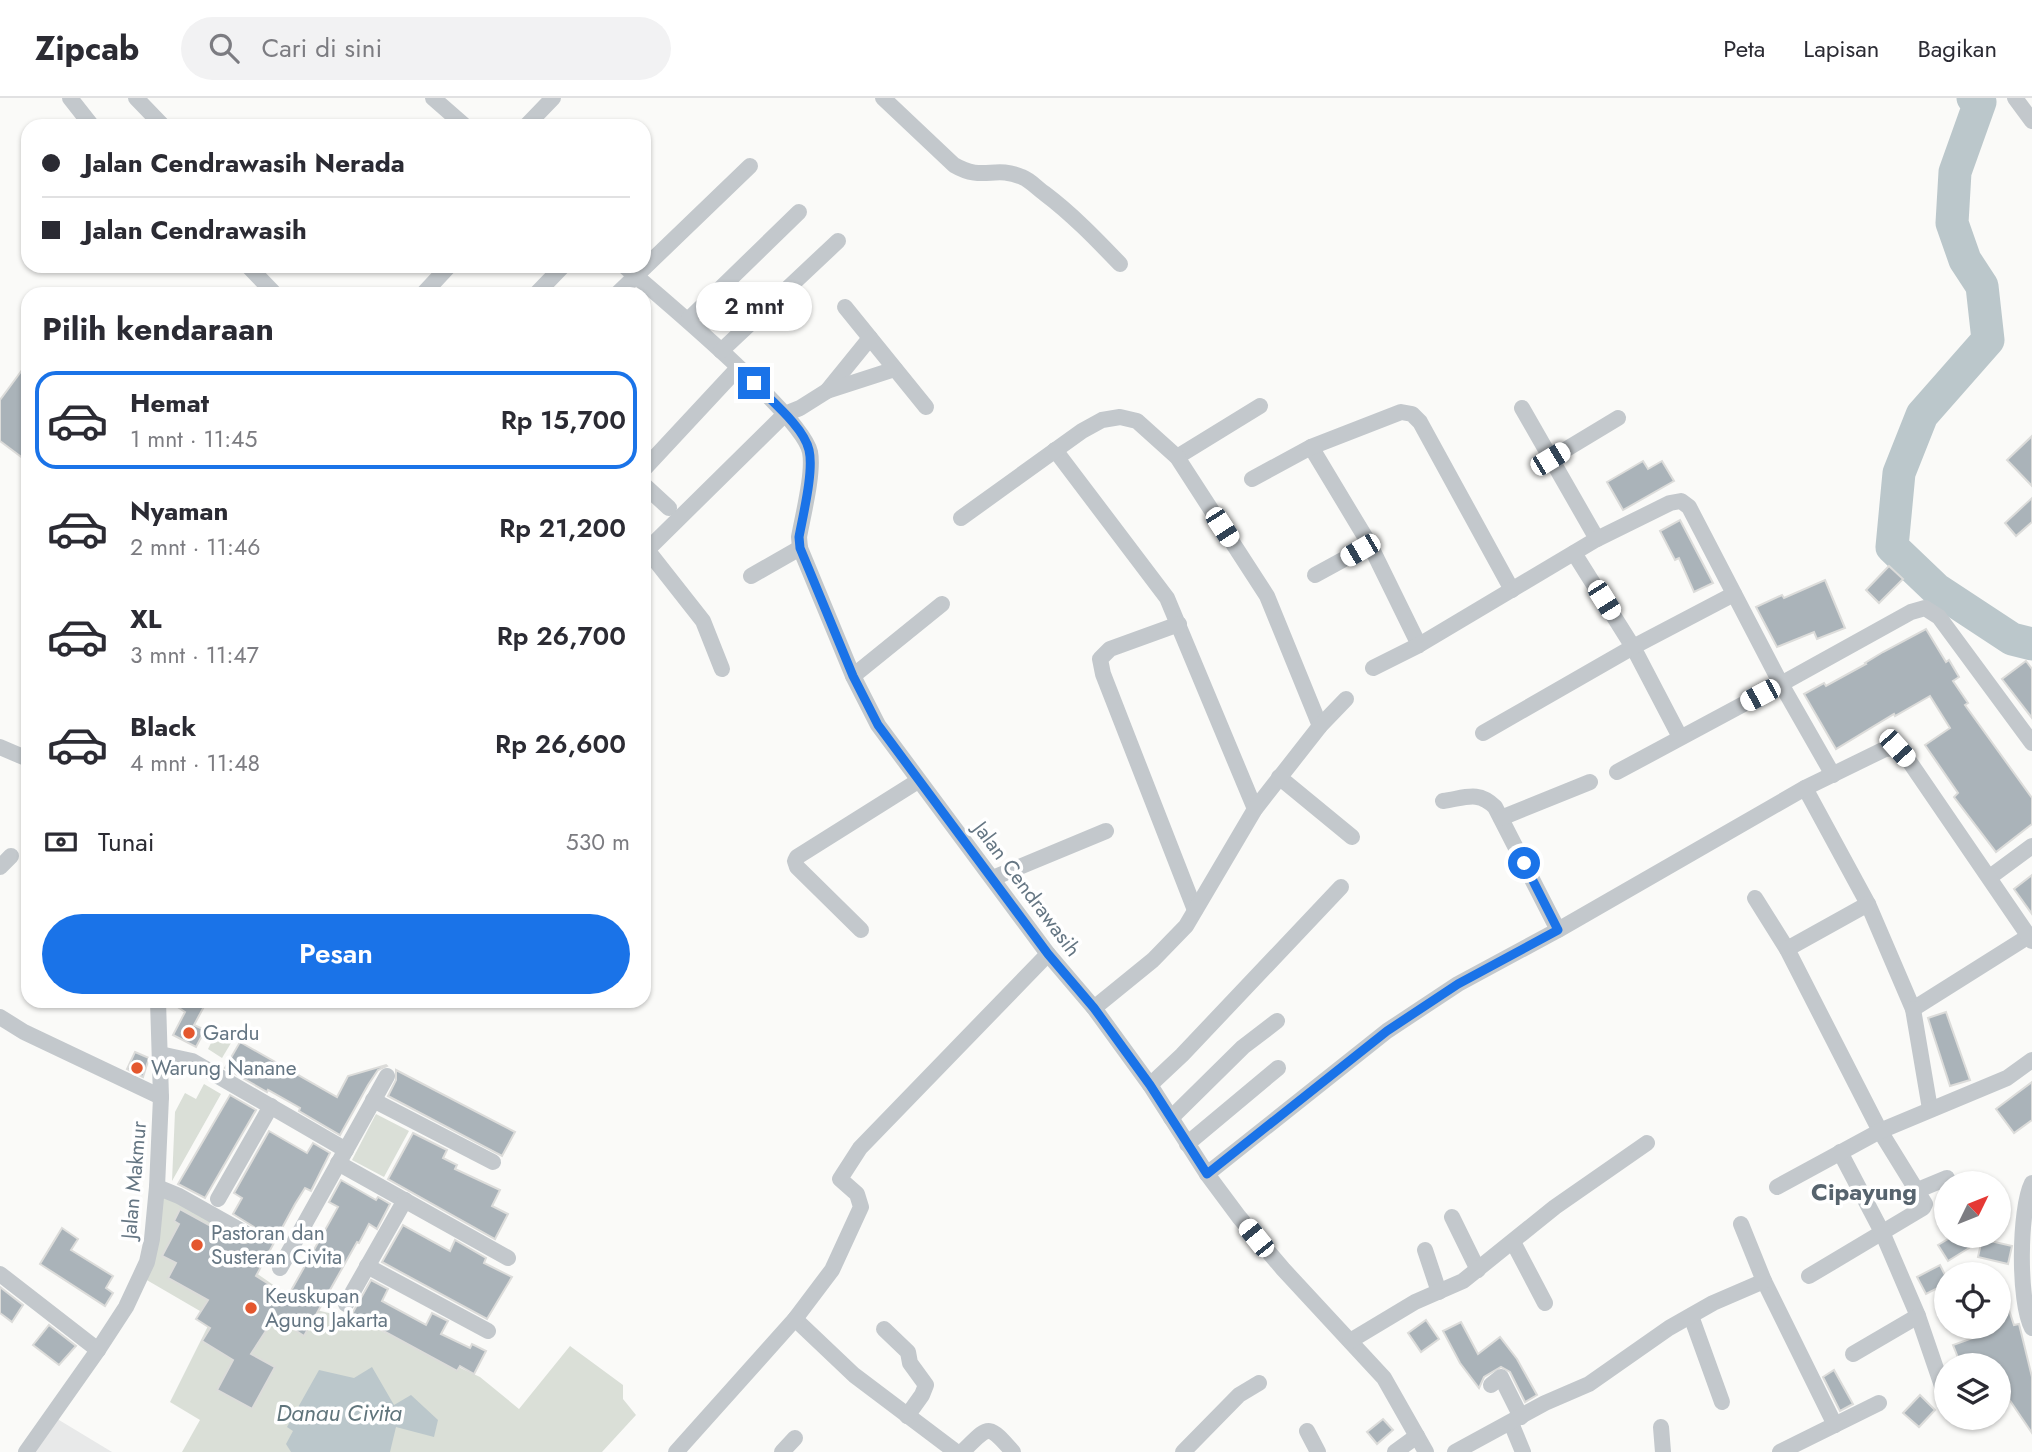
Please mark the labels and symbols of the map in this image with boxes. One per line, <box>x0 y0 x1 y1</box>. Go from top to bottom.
callout: 2 mnt <box>696 282 812 330</box>
route end <box>738 367 770 399</box>
car <box>1527 439 1574 479</box>
car <box>1202 504 1243 550</box>
car <box>1337 530 1384 570</box>
car <box>1584 577 1625 623</box>
car <box>1737 676 1784 714</box>
car <box>1876 725 1919 771</box>
street label: Jalan Cendrawasih <box>964 813 1088 963</box>
route start <box>1508 847 1540 879</box>
place label: Gardu <box>203 1018 260 1048</box>
marker: Gardu <box>181 1025 197 1041</box>
place label: Warung Nanane <box>151 1053 297 1083</box>
marker: Warung Nanane <box>129 1060 145 1076</box>
street label: Jalan Makmur <box>114 1119 154 1243</box>
north arrow <box>1934 1171 2011 1248</box>
district label: Cipayung <box>1811 1174 1917 1209</box>
car <box>1235 1215 1278 1261</box>
place label: Pastoran dan Susteran Civita <box>211 1218 342 1272</box>
marker: Pastoran dan Susteran Civita <box>189 1237 205 1253</box>
place label: Keuskupan Agung Jakarta <box>265 1281 388 1335</box>
marker: Keuskupan Agung Jakarta <box>243 1300 259 1316</box>
water label: Danau Civita <box>276 1396 402 1430</box>

